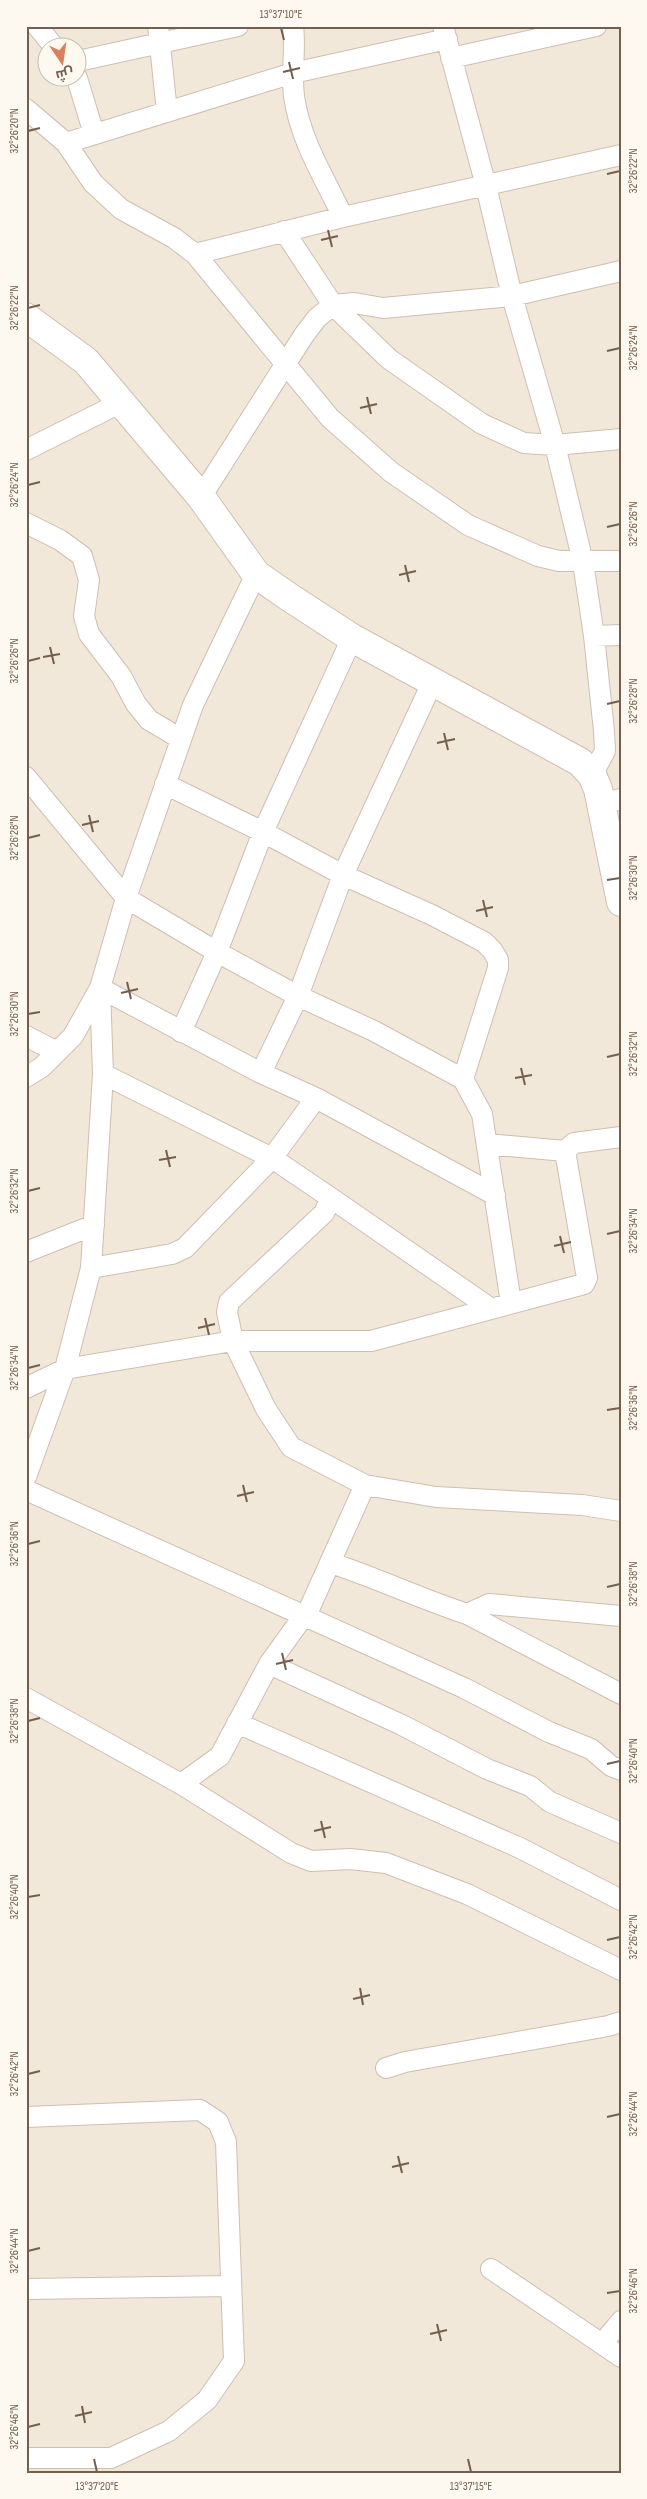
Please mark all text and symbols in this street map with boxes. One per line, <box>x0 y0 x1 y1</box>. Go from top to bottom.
text: 13°37'10"E <box>260 7 302 22</box>
north arrow <box>38 38 88 88</box>
text: ش <box>54 64 75 84</box>
text: 32°26'20"N <box>7 108 22 154</box>
text: 32°26'22"N <box>626 148 641 194</box>
text: 32°26'22"N <box>7 285 22 331</box>
text: 32°26'24"N <box>626 325 641 371</box>
text: 32°26'24"N <box>7 462 22 508</box>
text: 32°26'26"N <box>626 501 641 547</box>
text: 32°26'26"N <box>7 638 22 684</box>
text: 32°26'28"N <box>626 678 641 724</box>
text: 32°26'28"N <box>7 815 22 861</box>
text: 32°26'30"N <box>626 855 641 901</box>
text: 32°26'30"N <box>7 991 22 1037</box>
text: 32°26'32"N <box>626 1031 641 1077</box>
text: 32°26'32"N <box>7 1168 22 1214</box>
text: 32°26'34"N <box>626 1208 641 1254</box>
text: 32°26'34"N <box>7 1345 22 1391</box>
text: 32°26'36"N <box>626 1385 641 1431</box>
text: 32°26'36"N <box>7 1521 22 1567</box>
text: 32°26'38"N <box>626 1561 641 1607</box>
text: 32°26'38"N <box>7 1698 22 1744</box>
text: 32°26'40"N <box>626 1738 641 1784</box>
text: 32°26'40"N <box>7 1874 22 1920</box>
text: 32°26'42"N <box>626 1914 641 1960</box>
text: 32°26'42"N <box>7 2051 22 2097</box>
text: 32°26'44"N <box>626 2091 641 2137</box>
text: 32°26'44"N <box>7 2228 22 2274</box>
text: 32°26'46"N <box>626 2268 641 2314</box>
text: 32°26'46"N <box>7 2404 22 2450</box>
text: 13°37'20"E <box>75 2479 119 2494</box>
text: 13°37'15"E <box>450 2479 492 2494</box>

